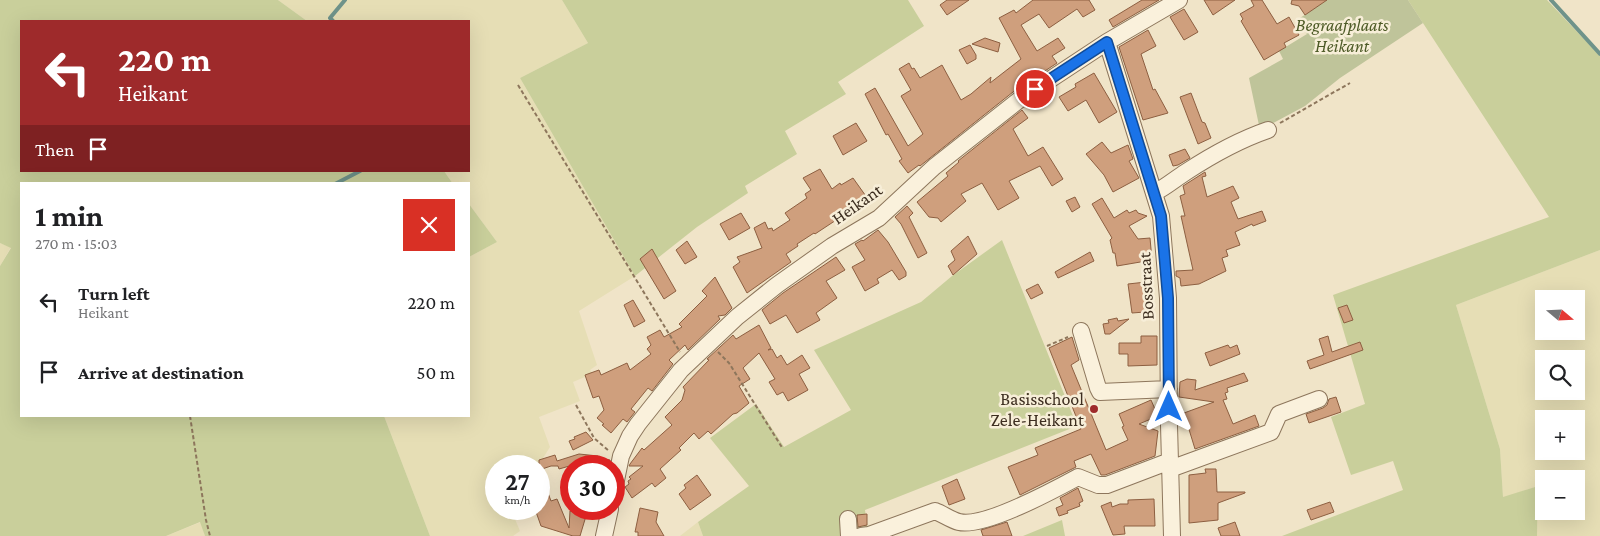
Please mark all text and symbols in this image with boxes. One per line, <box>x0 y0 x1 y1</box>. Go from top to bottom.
park label: Begraafplaats Heikant <box>1296 15 1389 56</box>
icon: left <box>35 40 100 105</box>
text: 220 m <box>118 40 211 79</box>
pin <box>1014 68 1056 110</box>
icon: arrive <box>1021 75 1049 103</box>
text: Heikant <box>118 81 188 106</box>
icon: arrive <box>84 135 112 163</box>
text: Then <box>35 139 74 160</box>
street label: Heikant <box>828 179 887 229</box>
text: 1 min <box>35 199 103 232</box>
button: close <box>403 199 455 251</box>
text: 270 m · 15:03 <box>35 235 117 252</box>
street label: Bosstraat <box>1134 251 1158 320</box>
text: Turn left <box>78 283 150 304</box>
icon: left <box>35 288 63 316</box>
north arrow <box>1535 290 1585 340</box>
map controls <box>1535 290 1585 520</box>
text: 220 m <box>407 292 455 313</box>
text: Heikant <box>78 304 129 321</box>
button: search <box>1535 350 1585 400</box>
icon: arrive <box>35 358 63 386</box>
text: Arrive at destination <box>78 362 244 383</box>
text: 50 m <box>416 362 455 383</box>
position arrow <box>1142 380 1194 432</box>
place label: Basisschool Zele-Heikant <box>990 389 1085 430</box>
marker: Basisschool Zele-Heikant <box>1088 403 1100 415</box>
button: + <box>1535 410 1585 460</box>
speed limit sign: 30 <box>560 455 625 520</box>
text: 27 <box>505 468 530 495</box>
button: − <box>1535 470 1585 520</box>
text: km/h <box>505 493 530 507</box>

